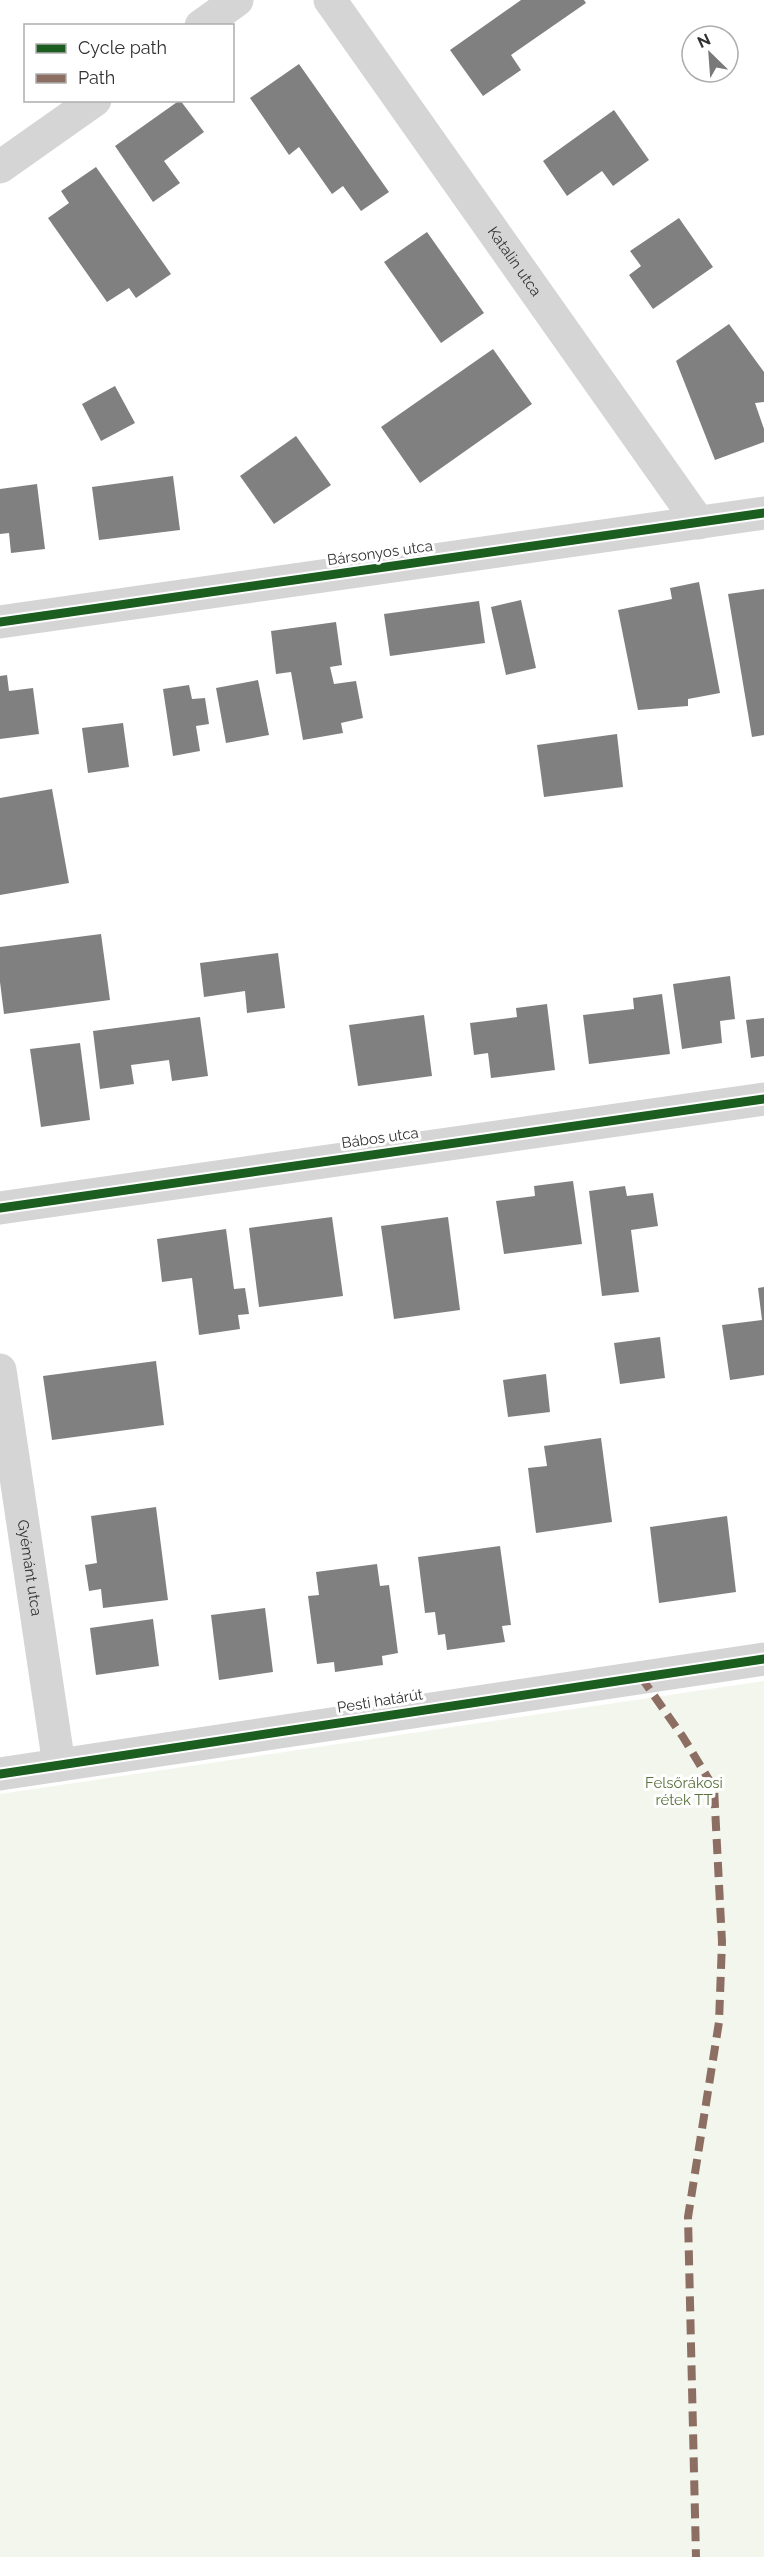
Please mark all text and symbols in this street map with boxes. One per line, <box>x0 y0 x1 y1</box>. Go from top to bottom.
legend <box>24 24 234 102</box>
north arrow <box>680 24 740 84</box>
text: N <box>694 30 713 52</box>
text: Cycle path <box>78 37 167 58</box>
text: Path <box>78 67 115 88</box>
street label: Katalin utca <box>484 223 545 300</box>
street label: Bársonyos utca <box>326 537 434 569</box>
street label: Bábos utca <box>340 1124 420 1152</box>
street label: Gyémánt utca <box>13 1518 46 1617</box>
street label: Pesti határút <box>336 1685 424 1717</box>
park label: Felsőrákosi rétek TT <box>645 1774 723 1809</box>

